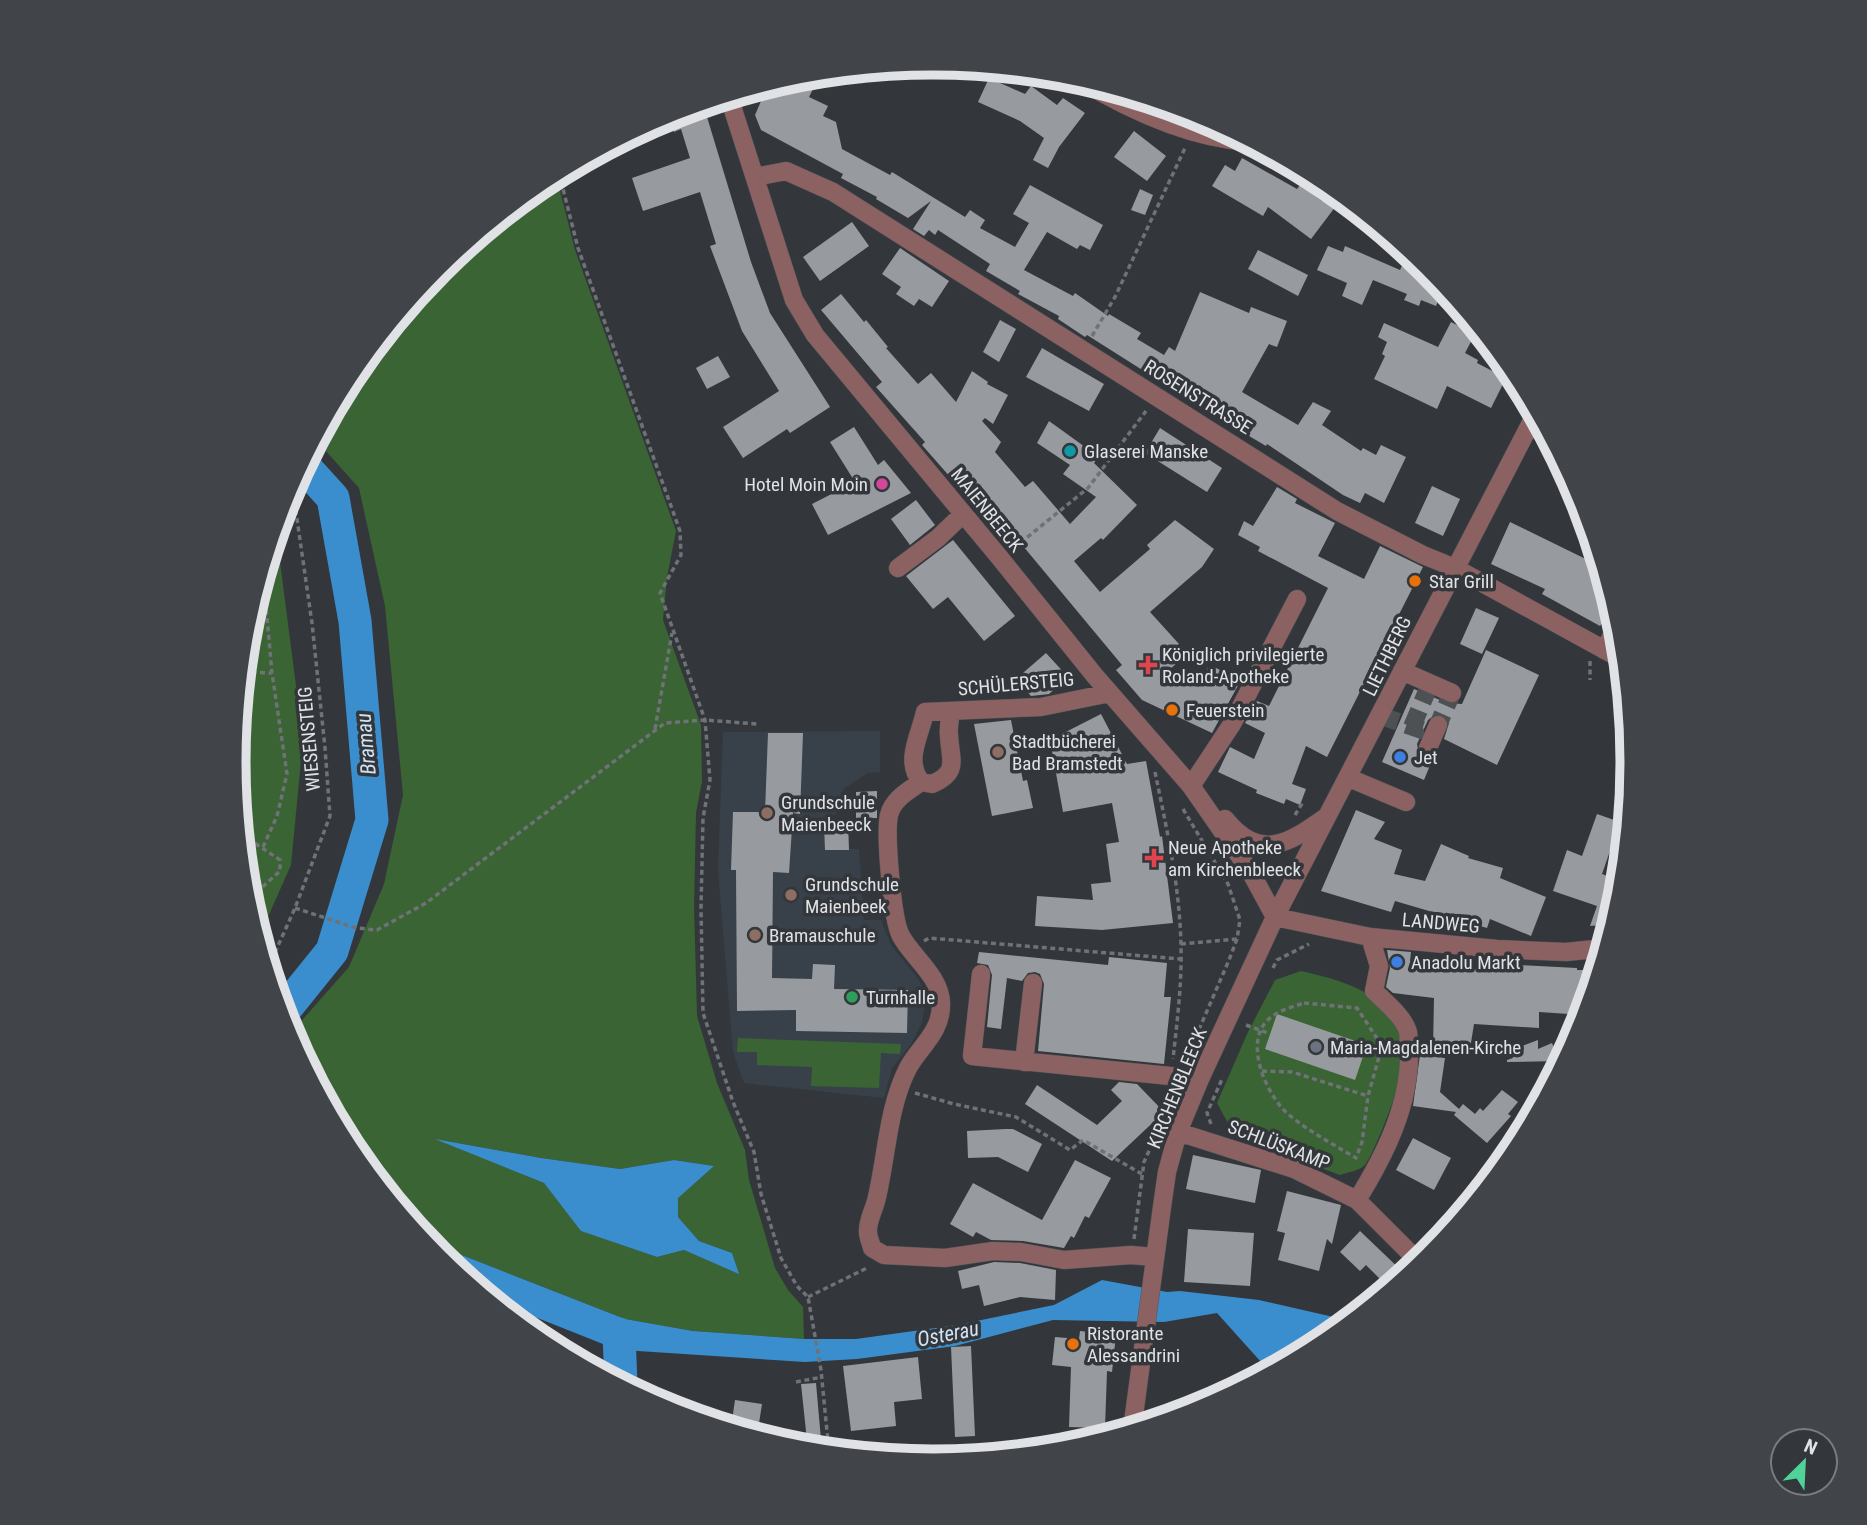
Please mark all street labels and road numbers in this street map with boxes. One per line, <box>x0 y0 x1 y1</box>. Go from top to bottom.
street label: ROSENSTRASSE <box>1140 355 1256 439</box>
street label: MAIENBEECK <box>946 463 1028 557</box>
street label: LIETHBERG <box>1358 612 1416 700</box>
street label: SCHÜLERSTEIG <box>957 667 1075 701</box>
street label: WIESENSTEIG <box>293 686 325 792</box>
street label: LANDWEG <box>1401 908 1481 938</box>
street label: KIRCHENBLEECK <box>1142 1024 1212 1152</box>
street label: SCHLÜSKAMP <box>1225 1115 1333 1175</box>

